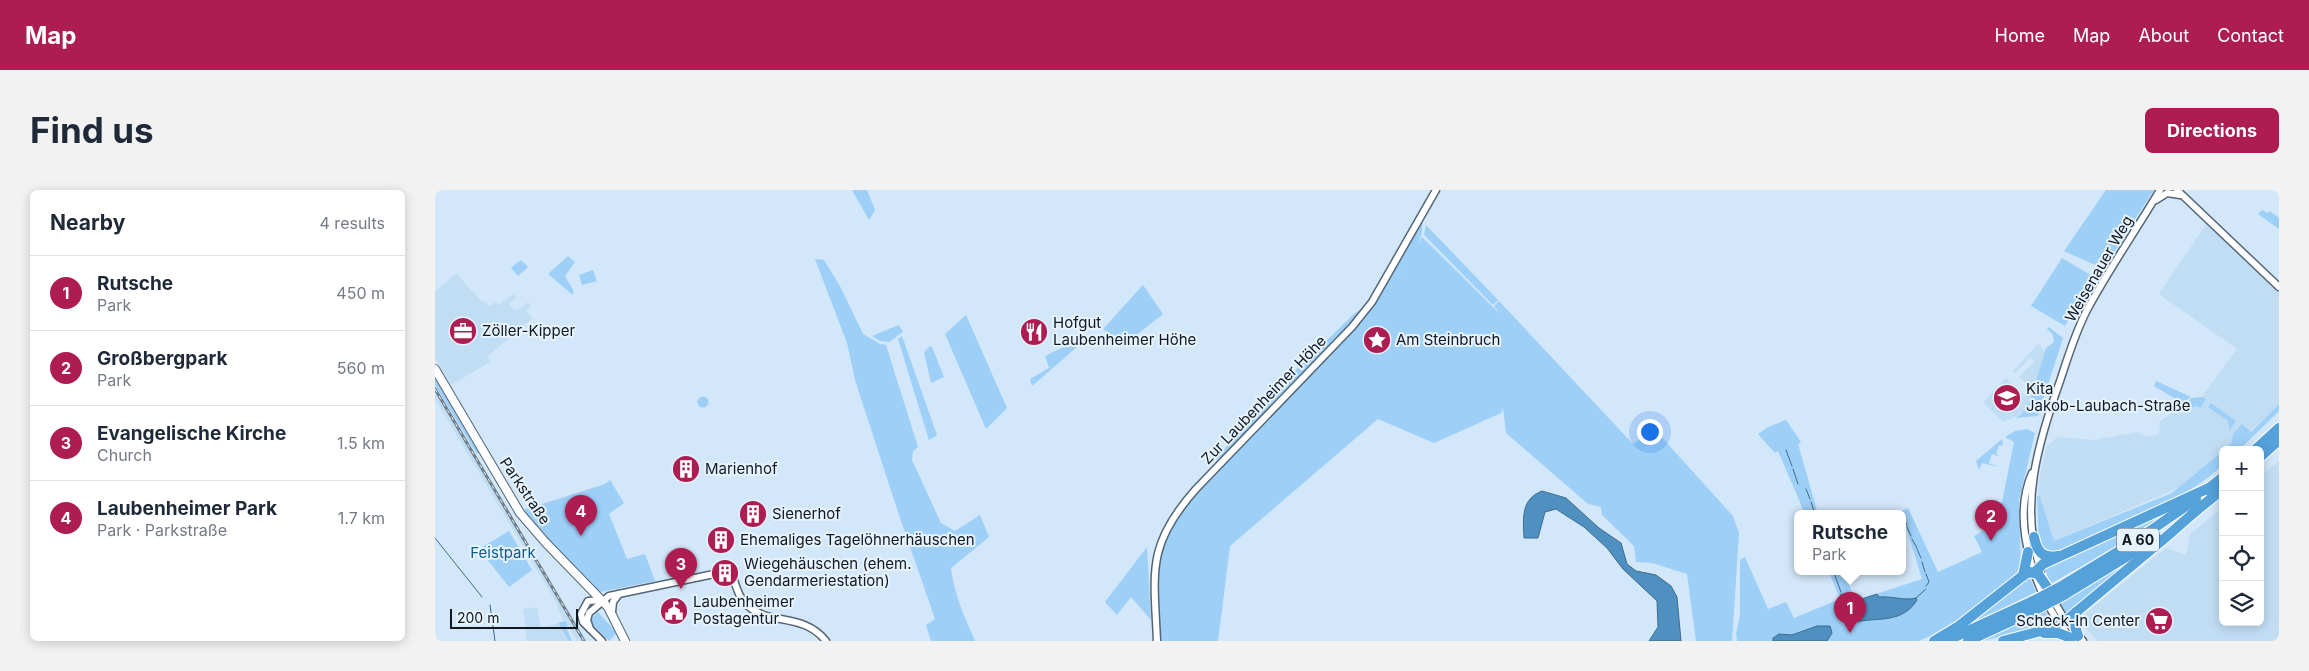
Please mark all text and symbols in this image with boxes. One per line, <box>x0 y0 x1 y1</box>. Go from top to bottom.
text: Map <box>25 21 76 50</box>
text: Home <box>1995 25 2045 46</box>
text: Map <box>2073 25 2110 46</box>
text: About <box>2138 25 2189 46</box>
text: Contact <box>2217 25 2284 46</box>
button: Directions <box>2145 108 2279 153</box>
text: Find us <box>30 109 154 151</box>
text: Nearby <box>50 210 125 235</box>
street label: Weisenauer Weg <box>2060 212 2137 325</box>
text: 4 results <box>320 213 385 233</box>
text: Rutsche <box>97 272 173 295</box>
text: 1 <box>63 283 69 303</box>
text: 450 m <box>336 283 385 303</box>
text: Park <box>97 295 131 315</box>
place label: Hofgut Laubenheimer Höhe <box>1053 313 1196 349</box>
office icon: Zöller-Kipper <box>448 316 478 346</box>
restaurant icon: Hofgut Laubenheimer Höhe <box>1019 317 1049 347</box>
place label: Zöller-Kipper <box>482 321 575 340</box>
place icon: Am Steinbruch <box>1362 325 1392 355</box>
place label: Am Steinbruch <box>1396 330 1500 349</box>
street label: Zur Laubenheimer Höhe <box>1197 331 1330 468</box>
text: Großbergpark <box>97 347 228 370</box>
text: 2 <box>61 358 71 378</box>
text: 560 m <box>337 358 385 378</box>
text: Park <box>97 370 131 390</box>
place label: Kita Jakob-Laubach-Straße <box>2026 379 2190 415</box>
school or university icon: Kita Jakob-Laubach-Straße <box>1992 383 2022 413</box>
your location <box>1637 419 1663 445</box>
text: Evangelische Kirche <box>97 422 286 445</box>
text: 3 <box>61 433 71 453</box>
text: 1.5 km <box>337 433 385 453</box>
text: Church <box>97 445 152 465</box>
map controls <box>2219 446 2264 626</box>
button: + <box>2219 446 2264 491</box>
street label: Parkstraße <box>496 453 555 528</box>
building icon: Marienhof <box>671 454 701 484</box>
place label: Marienhof <box>705 459 778 478</box>
button: − <box>2219 491 2264 536</box>
pin: 4 <box>565 495 597 536</box>
text: Laubenheimer Park <box>97 497 277 520</box>
building icon: Sienerhof <box>738 499 768 529</box>
pin: 2 <box>1975 500 2007 541</box>
place label: Sienerhof <box>772 504 841 523</box>
text: 4 <box>61 508 71 528</box>
text: 1.7 km <box>338 508 385 528</box>
popup <box>1794 510 1906 575</box>
text: Park · Parkstraße <box>97 520 227 540</box>
text: Rutsche <box>1812 521 1888 544</box>
building icon: Ehemaliges Tagelöhnerhäuschen <box>706 525 736 555</box>
road number: A 60 <box>2117 528 2159 552</box>
place label: Ehemaliges Tagelöhnerhäuschen <box>740 530 975 549</box>
button: locate <box>2219 536 2264 581</box>
park label: Feistpark <box>470 543 536 562</box>
text: Park <box>1812 544 1846 564</box>
pin: 3 <box>665 548 697 589</box>
place label: Wiegehäuschen (ehem. Gendarmeriestation) <box>744 554 912 590</box>
building icon: Wiegehäuschen (ehem. Gendarmeriestation) <box>710 558 740 588</box>
button: layers <box>2219 581 2264 626</box>
place label: Laubenheimer Postagentur <box>693 592 795 628</box>
pin: 1 <box>1834 592 1866 633</box>
public building icon: Laubenheimer Postagentur <box>659 596 689 626</box>
scale bar <box>450 606 577 629</box>
supermarket icon: Scheck-In Center <box>2144 606 2174 636</box>
text: 200 m <box>457 609 499 626</box>
place label: Scheck-In Center <box>2016 611 2140 630</box>

